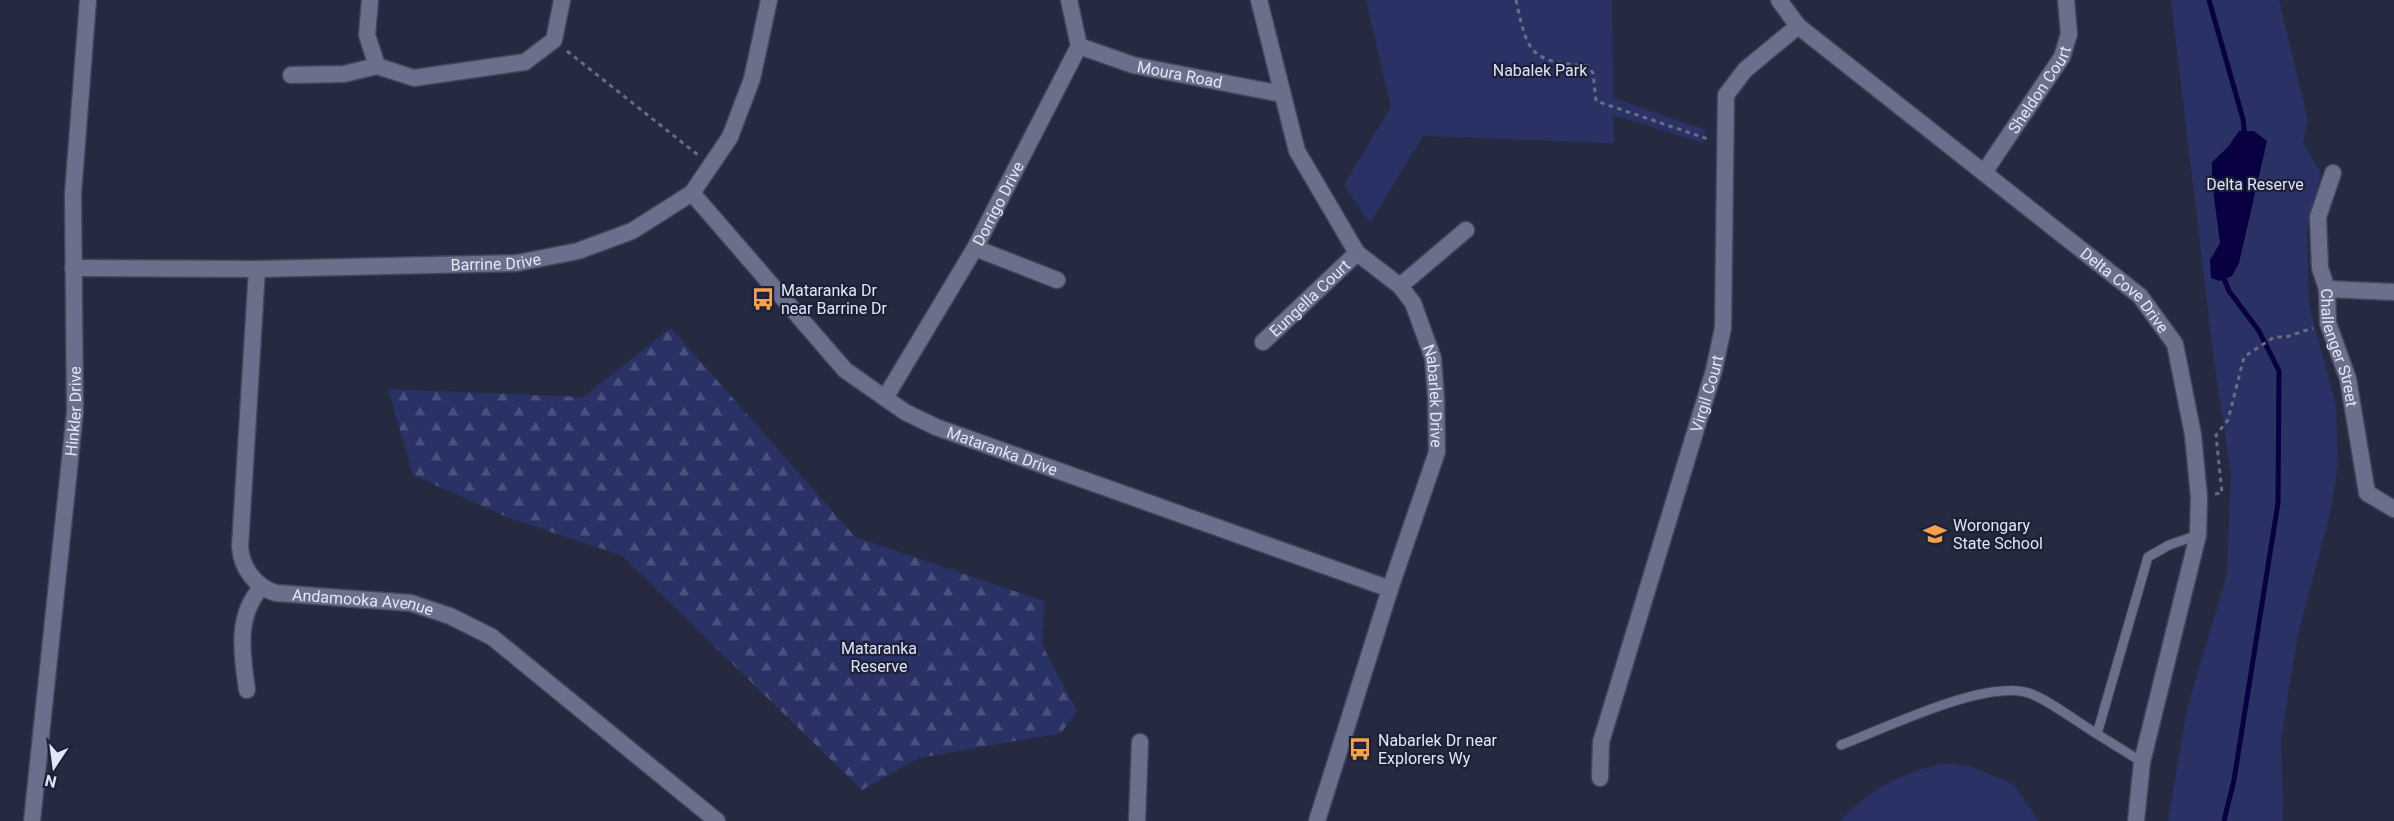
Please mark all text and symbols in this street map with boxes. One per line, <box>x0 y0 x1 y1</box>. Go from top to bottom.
street label: Sheldon Court <box>2004 44 2075 137</box>
street label: Moura Road <box>1136 57 1224 92</box>
park label: Nabalek Park <box>1493 61 1588 80</box>
street label: Dorrigo Drive <box>969 158 1028 249</box>
park label: Delta Reserve <box>2206 175 2304 194</box>
street label: Delta Cove Drive <box>2076 244 2173 337</box>
street label: Barrine Drive <box>450 249 543 275</box>
street label: Eungella Court <box>1266 256 1354 341</box>
place label: Mataranka Dr near Barrine Dr <box>781 281 888 318</box>
bus stop icon: Mataranka Dr near Barrine Dr <box>750 286 776 312</box>
street label: Challenger Street <box>2317 288 2361 408</box>
street label: Nabarlek Drive <box>1419 342 1446 448</box>
street label: Virgil Court <box>1687 353 1727 435</box>
street label: Hinkler Drive <box>61 366 85 457</box>
street label: Mataranka Drive <box>944 423 1060 480</box>
place label: Worongary State School <box>1953 516 2043 553</box>
school or university icon: Worongary State School <box>1922 521 1948 547</box>
street label: Andamooka Avenue <box>291 585 436 620</box>
park label: Mataranka Reserve <box>841 639 917 676</box>
place label: Nabarlek Dr near Explorers Wy <box>1378 731 1498 768</box>
bus stop icon: Nabarlek Dr near Explorers Wy <box>1347 736 1373 762</box>
north arrow <box>24 737 84 797</box>
text: N <box>43 771 58 792</box>

